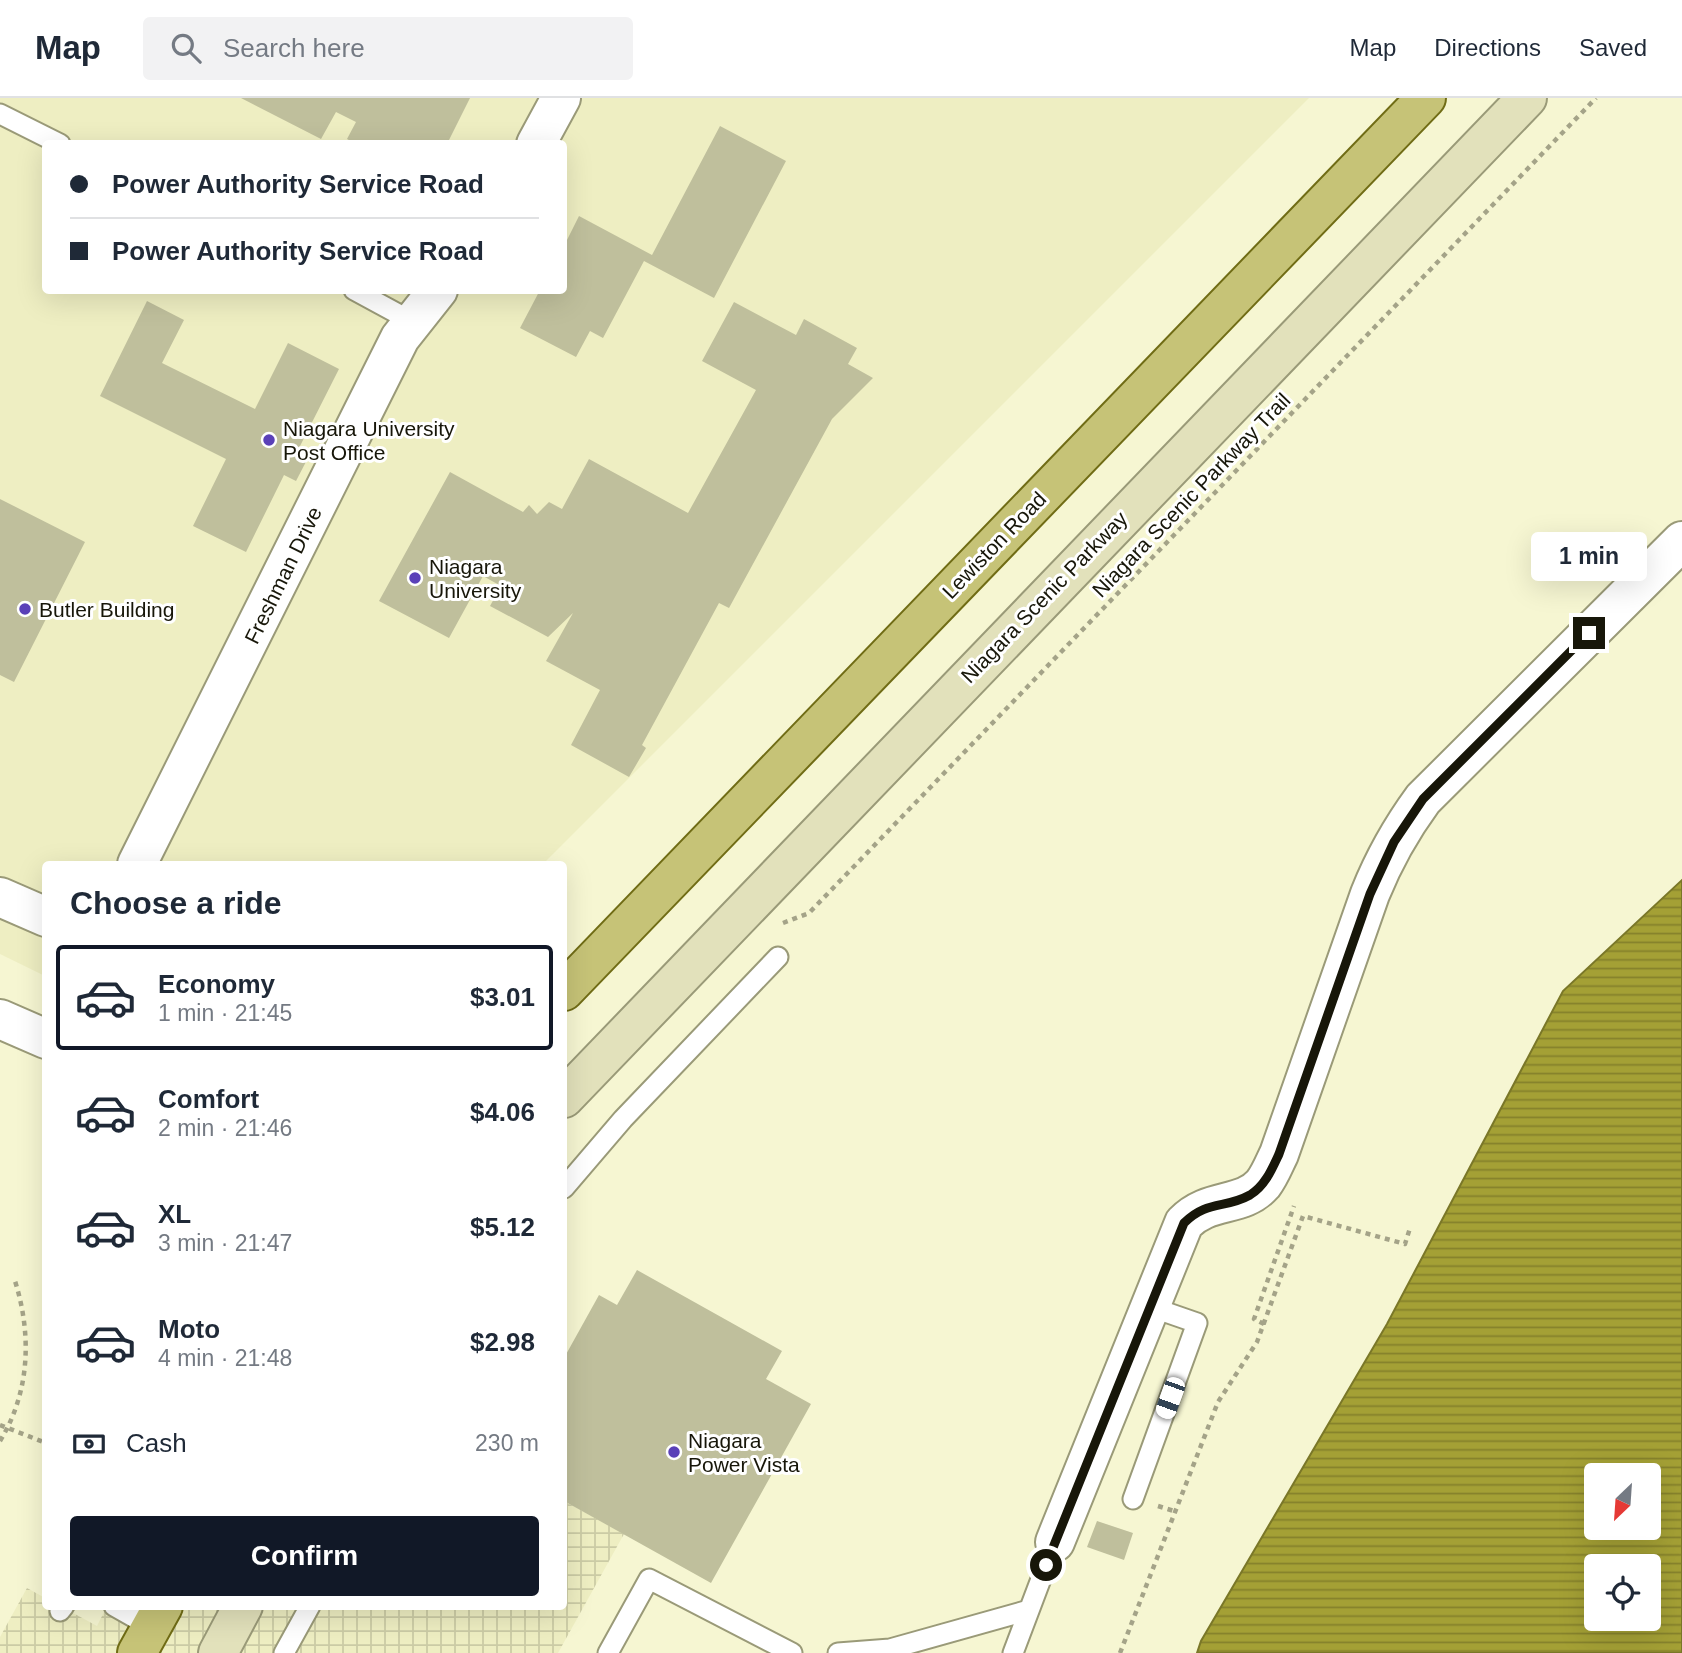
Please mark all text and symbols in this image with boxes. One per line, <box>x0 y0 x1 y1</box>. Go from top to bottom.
search box <box>143 17 633 80</box>
text: Map <box>35 29 101 66</box>
icon: search <box>167 29 205 67</box>
text: Search here <box>223 33 365 63</box>
text: Map <box>1350 34 1396 61</box>
text: Directions <box>1434 34 1541 61</box>
text: Saved <box>1579 34 1647 61</box>
text: Power Authority Service Road <box>112 169 484 199</box>
text: Power Authority Service Road <box>112 236 484 266</box>
street label: Niagara Scenic Parkway Trail <box>1087 388 1295 602</box>
place label: Niagara University Post Office <box>283 417 455 464</box>
marker: Niagara University Post Office <box>261 432 277 448</box>
street label: Lewiston Road <box>937 487 1051 603</box>
street label: Freshman Drive <box>240 503 326 647</box>
street label: Niagara Scenic Parkway <box>956 506 1132 687</box>
callout: 1 min <box>1531 532 1647 580</box>
text: 1 min <box>1559 543 1619 569</box>
place label: Niagara University <box>429 555 522 602</box>
marker: Niagara University <box>407 570 423 586</box>
place label: Butler Building <box>39 598 174 621</box>
marker: Butler Building <box>17 601 33 617</box>
route end <box>1573 617 1605 649</box>
text: Choose a ride <box>70 885 282 921</box>
icon: car <box>74 966 137 1029</box>
text: Economy <box>158 969 275 999</box>
text: $3.01 <box>470 982 535 1012</box>
text: 1 min · 21:45 <box>158 1000 292 1026</box>
icon: car <box>74 1081 137 1144</box>
text: Comfort <box>158 1084 259 1114</box>
text: $4.06 <box>470 1097 535 1127</box>
text: 2 min · 21:46 <box>158 1115 292 1141</box>
icon: car <box>74 1196 137 1259</box>
text: XL <box>158 1199 191 1229</box>
text: $5.12 <box>470 1212 535 1242</box>
text: 3 min · 21:47 <box>158 1230 292 1256</box>
icon: car <box>74 1311 137 1374</box>
text: Moto <box>158 1314 220 1344</box>
text: $2.98 <box>470 1327 535 1357</box>
text: 4 min · 21:48 <box>158 1345 292 1371</box>
car <box>1153 1375 1188 1421</box>
icon: cash <box>70 1425 108 1463</box>
text: Cash <box>126 1428 187 1458</box>
place label: Niagara Power Vista <box>688 1429 800 1476</box>
text: 230 m <box>475 1430 539 1456</box>
marker: Niagara Power Vista <box>666 1444 682 1460</box>
north arrow <box>1584 1463 1661 1540</box>
map controls <box>1584 1463 1661 1631</box>
button: Confirm <box>70 1516 539 1596</box>
route start <box>1030 1549 1062 1581</box>
button: locate <box>1584 1554 1661 1631</box>

